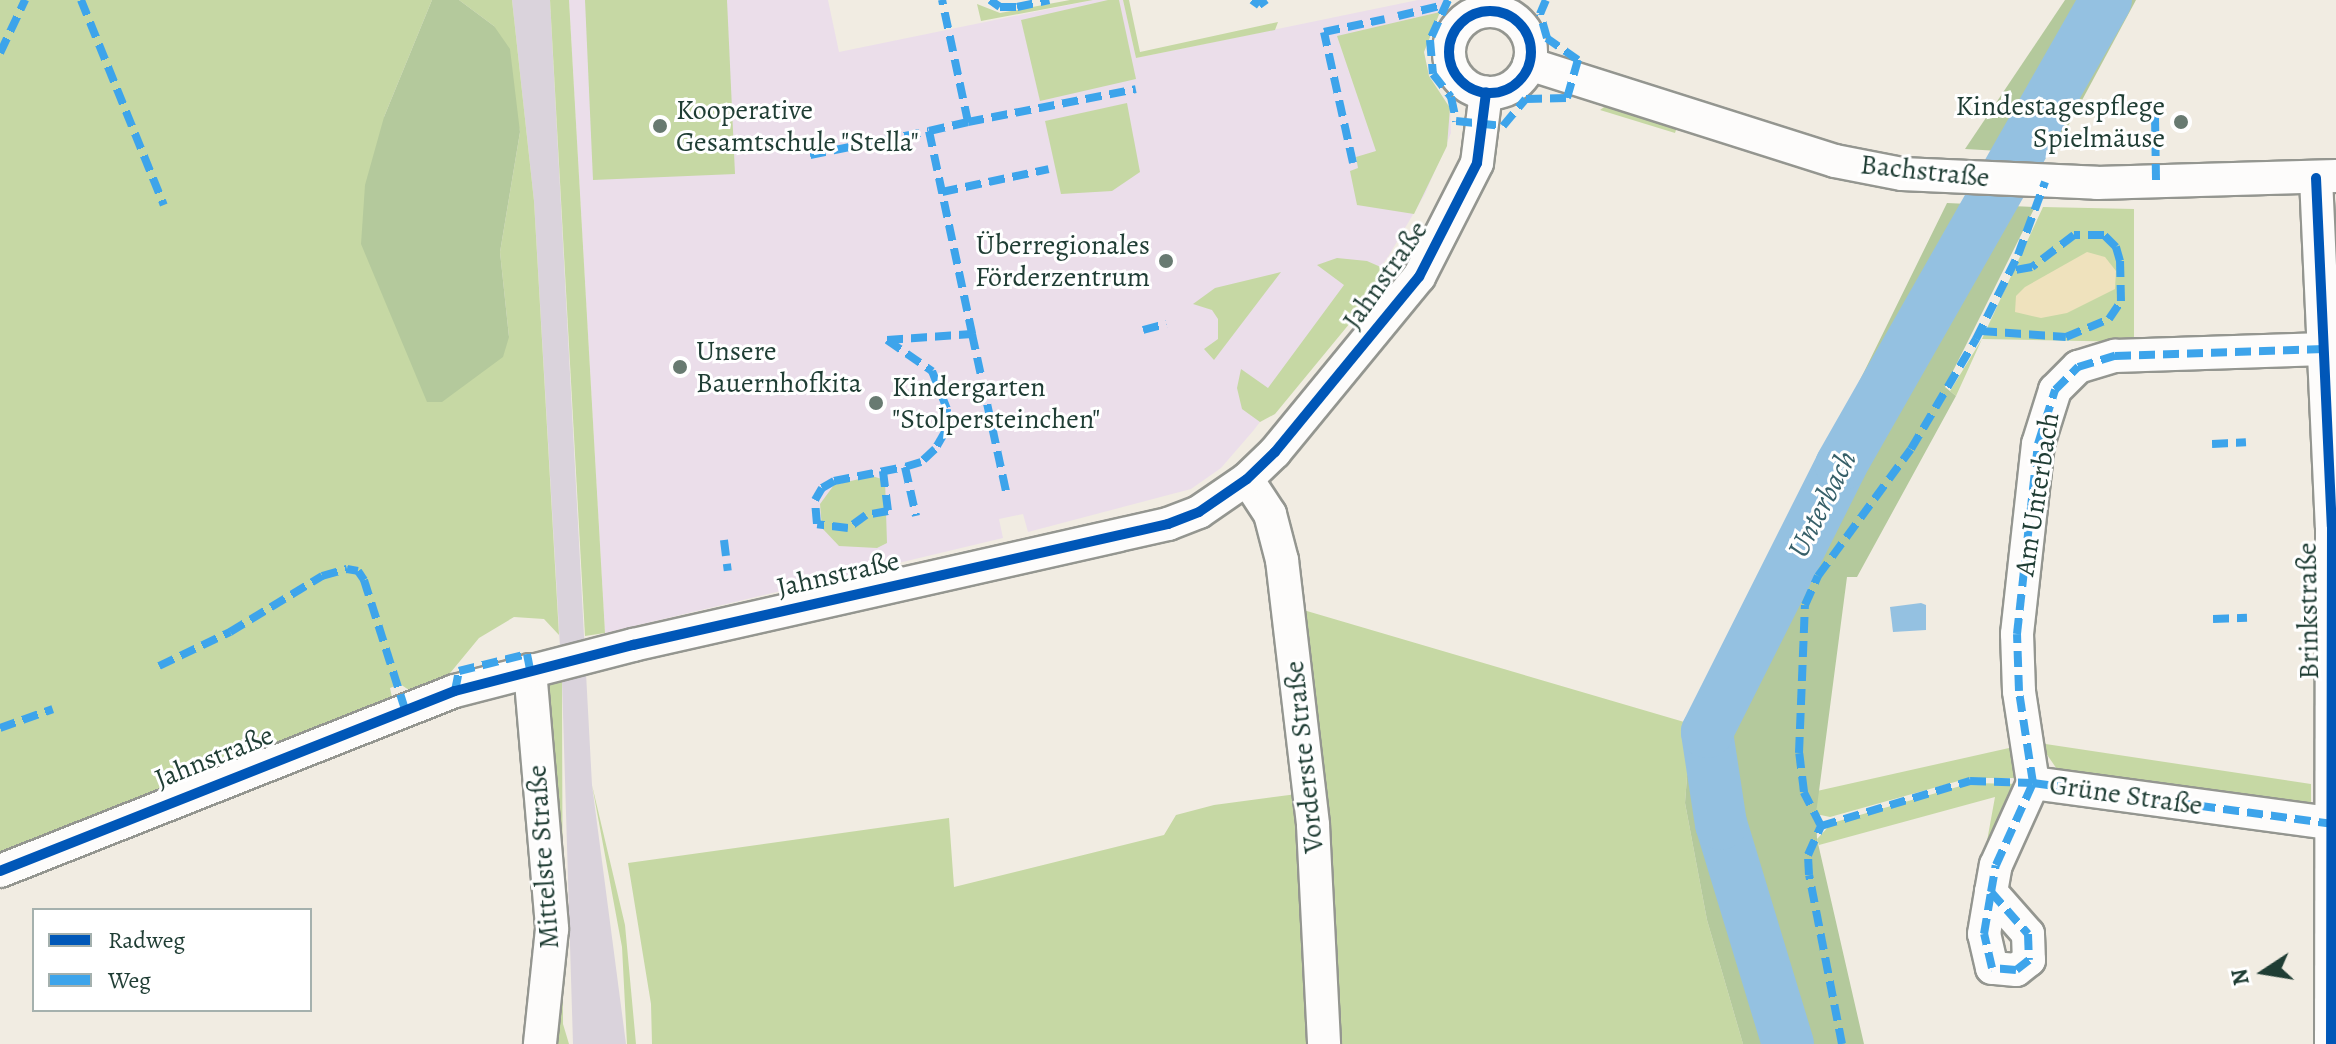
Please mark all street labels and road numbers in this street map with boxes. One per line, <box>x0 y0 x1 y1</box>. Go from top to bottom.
street label: Bachstraße <box>1859 148 1991 194</box>
street label: Jahnstraße <box>1335 214 1435 336</box>
street label: Am Unterbach <box>2007 410 2067 578</box>
street label: Brinkstraße <box>2290 542 2326 680</box>
street label: Jahnstraße <box>773 544 903 604</box>
street label: Vorderste Straße <box>1277 659 1331 855</box>
street label: Jahnstraße <box>150 718 278 796</box>
street label: Mittelste Straße <box>520 764 566 950</box>
street label: Grüne Straße <box>2047 768 2205 822</box>

